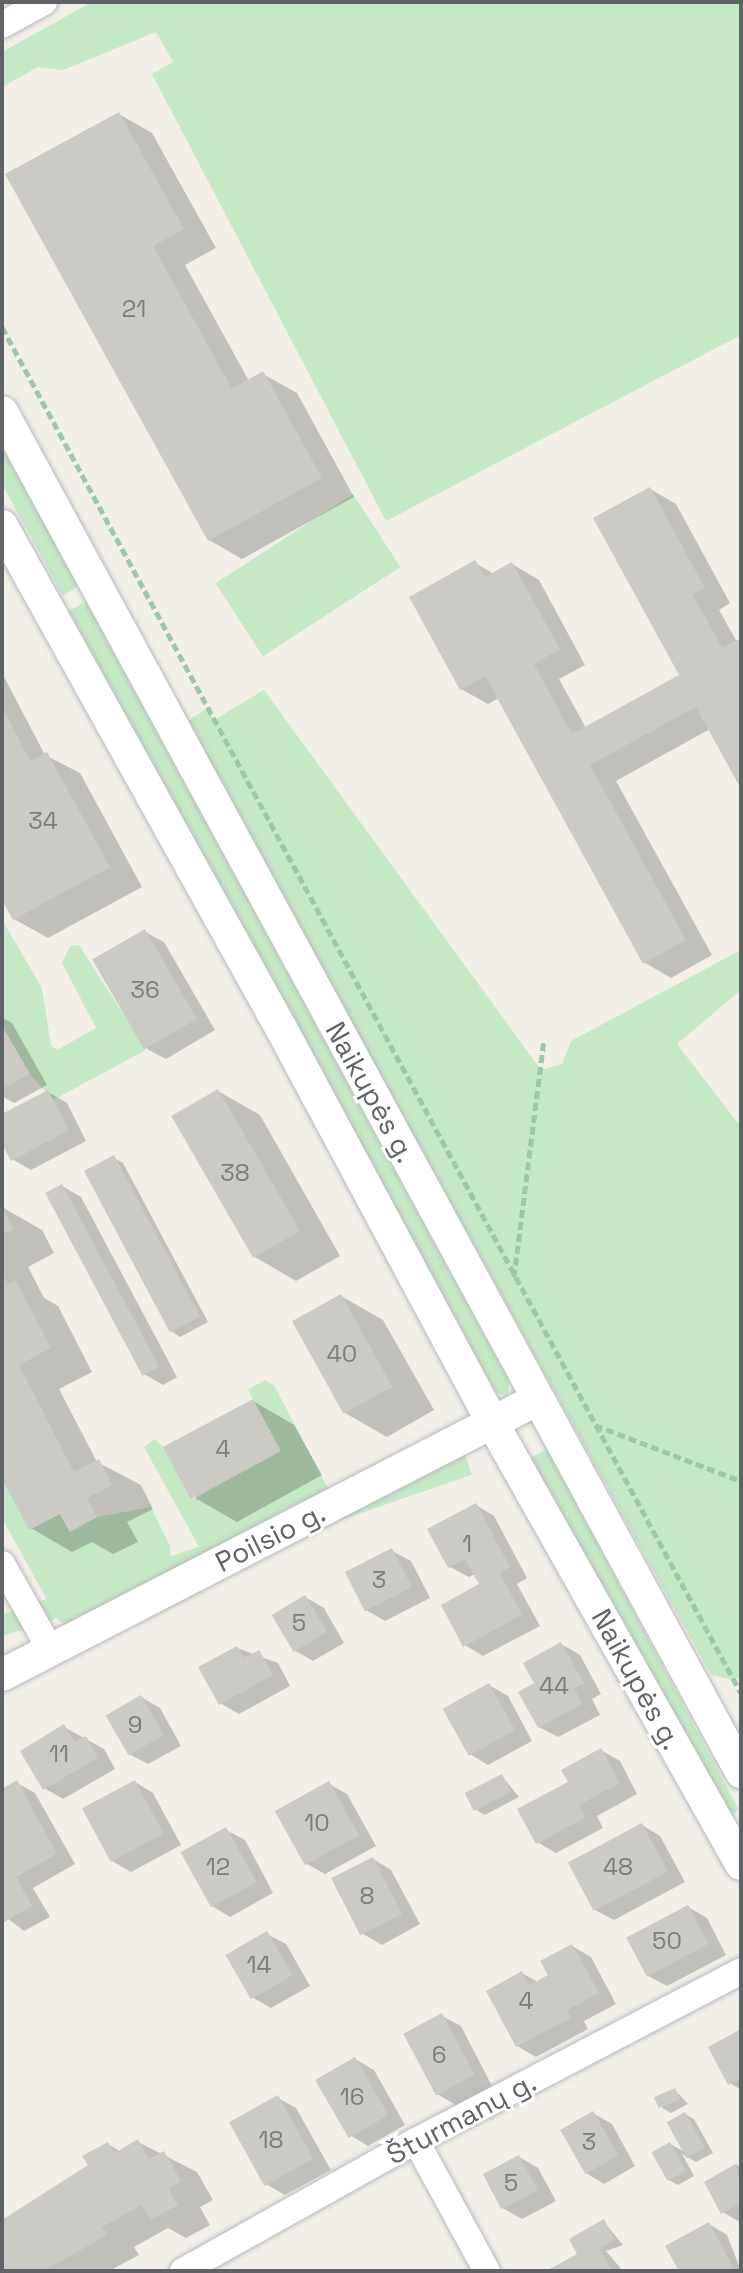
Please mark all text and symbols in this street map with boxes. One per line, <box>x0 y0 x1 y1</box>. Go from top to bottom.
house number: 21 <box>122 295 146 323</box>
house number: 34 <box>28 807 58 835</box>
house number: 36 <box>130 976 160 1004</box>
street label: Naikupės g. <box>319 1016 423 1168</box>
house number: 38 <box>220 1159 250 1187</box>
house number: 40 <box>327 1340 357 1368</box>
house number: 4 <box>216 1435 230 1463</box>
street label: Poilsio g. <box>210 1495 330 1579</box>
house number: 1 <box>462 1530 472 1558</box>
house number: 3 <box>372 1566 386 1594</box>
street label: Naikupės g. <box>585 1603 689 1755</box>
house number: 5 <box>292 1609 306 1637</box>
house number: 44 <box>539 1672 569 1700</box>
house number: 9 <box>128 1711 142 1739</box>
house number: 11 <box>49 1740 69 1768</box>
house number: 10 <box>304 1809 330 1837</box>
house number: 12 <box>206 1853 230 1881</box>
house number: 48 <box>603 1853 633 1881</box>
house number: 8 <box>360 1882 374 1910</box>
house number: 50 <box>652 1927 682 1955</box>
house number: 14 <box>246 1951 272 1979</box>
house number: 4 <box>519 1987 533 2015</box>
house number: 6 <box>432 2041 446 2069</box>
street label: Šturmanų g. <box>381 2065 541 2171</box>
house number: 16 <box>340 2083 364 2111</box>
house number: 18 <box>259 2126 283 2154</box>
house number: 3 <box>582 2128 596 2156</box>
house number: 5 <box>504 2169 518 2197</box>

